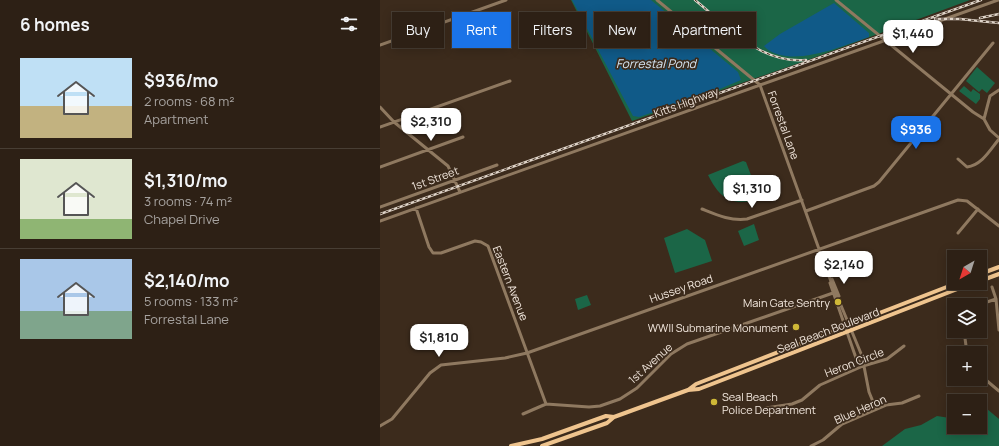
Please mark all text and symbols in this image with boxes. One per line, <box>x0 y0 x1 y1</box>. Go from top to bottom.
chip: Buy <box>392 12 444 48</box>
chip: Rent <box>452 12 511 48</box>
chip: Filters <box>519 12 586 48</box>
chip: New <box>594 12 650 48</box>
chip: Apartment <box>658 12 756 48</box>
text: 6 homes <box>20 13 90 36</box>
icon: filters <box>338 13 360 35</box>
pin: $1,440 <box>880 20 946 54</box>
text: $1,440 <box>892 24 934 42</box>
water label: Forrestal Pond <box>616 55 698 72</box>
text: $936/mo <box>144 69 218 92</box>
icon: home <box>52 74 100 122</box>
street label: Kitts Highway <box>651 83 721 121</box>
street label: Forrestal Lane <box>765 89 804 162</box>
text: 2 rooms · 68 m² <box>144 92 234 110</box>
pin: $2,310 <box>398 108 464 142</box>
text: Apartment <box>144 110 208 128</box>
text: $2,310 <box>410 112 452 130</box>
pin: $936 <box>892 116 940 150</box>
text: $936 <box>900 120 932 138</box>
street label: 1st Street <box>409 163 461 193</box>
text: $1,310/mo <box>144 169 228 192</box>
icon: home <box>52 175 100 223</box>
pin: $1,310 <box>719 175 785 209</box>
text: $1,310 <box>732 179 772 197</box>
text: 3 rooms · 74 m² <box>144 192 232 210</box>
text: Chapel Drive <box>144 210 220 228</box>
street label: Eastern Avenue <box>490 243 532 323</box>
north arrow <box>947 250 987 290</box>
map controls <box>947 250 987 434</box>
pin: $2,140 <box>811 251 877 285</box>
text: $2,140 <box>824 255 864 273</box>
text: $2,140/mo <box>144 269 229 292</box>
street label: Hussey Road <box>647 270 715 306</box>
icon: home <box>52 275 100 323</box>
text: 5 rooms · 133 m² <box>144 292 238 310</box>
place label: Main Gate Sentry <box>743 295 830 310</box>
marker: Main Gate Sentry <box>833 297 843 307</box>
button: layers <box>947 298 987 338</box>
street label: Seal Beach Boulevard <box>775 304 881 356</box>
text: Forrestal Lane <box>144 310 229 328</box>
place label: WWII Submarine Monument <box>648 320 788 335</box>
marker: WWII Submarine Monument <box>791 322 801 332</box>
pin: $1,810 <box>406 324 472 358</box>
text: $1,810 <box>419 328 459 346</box>
street label: 1st Avenue <box>625 339 676 387</box>
street label: Heron Circle <box>822 344 886 380</box>
button: + <box>947 346 987 386</box>
place label: Seal Beach Police Department <box>722 389 816 417</box>
street label: Blue Heron <box>832 391 888 427</box>
button: − <box>947 394 987 434</box>
marker: Seal Beach Police Department <box>709 397 719 407</box>

